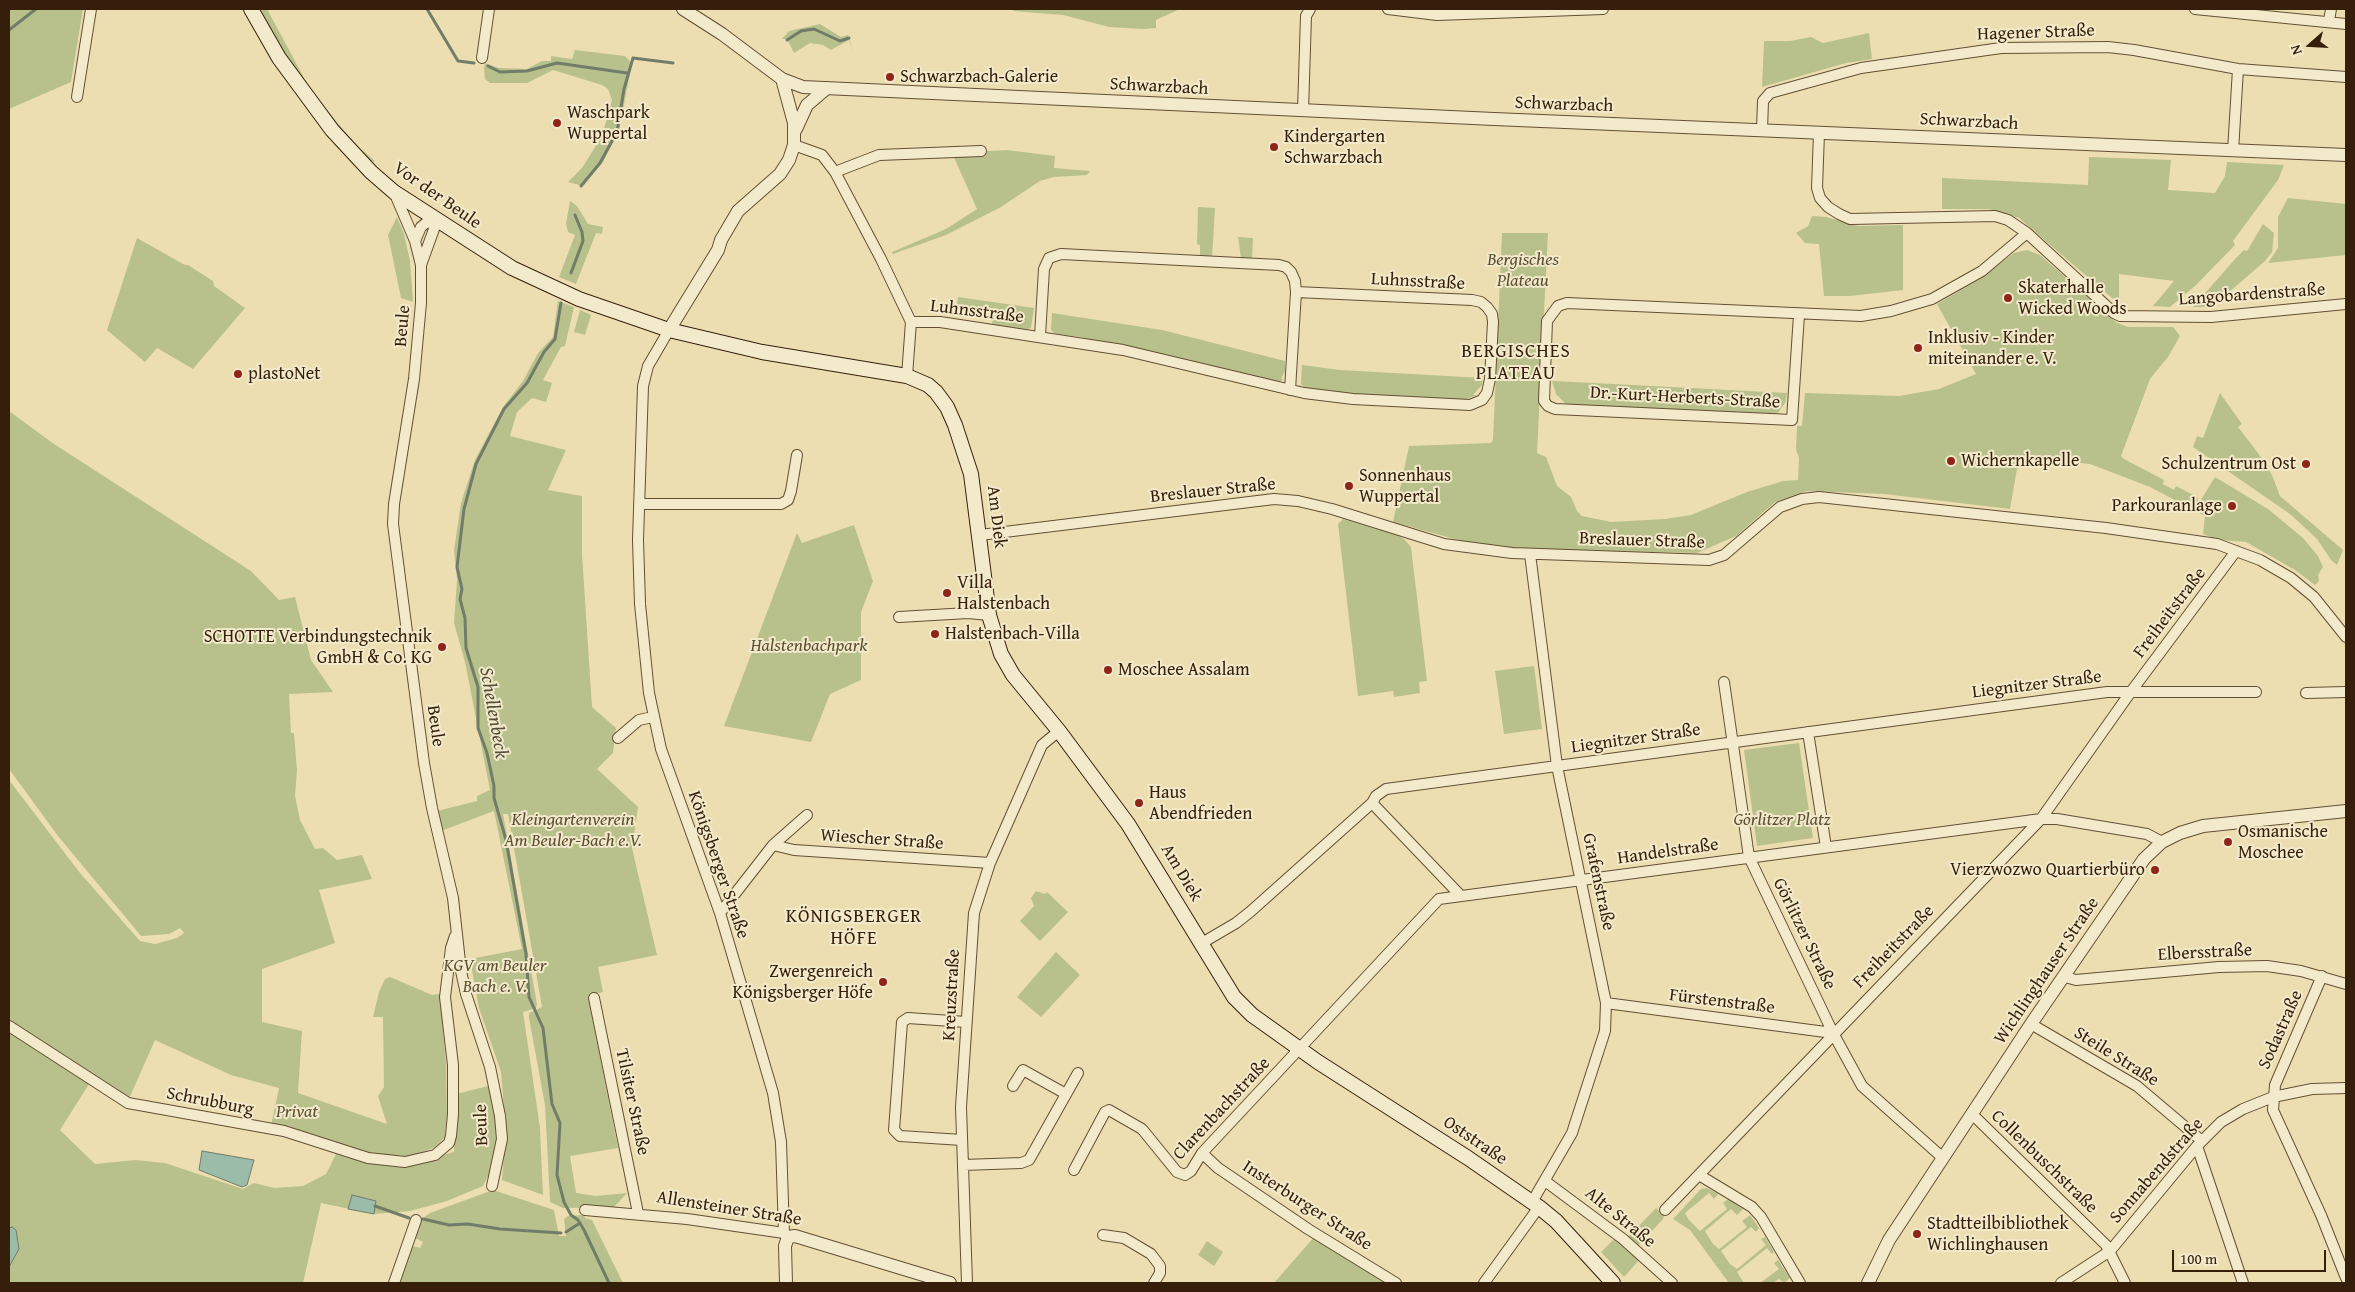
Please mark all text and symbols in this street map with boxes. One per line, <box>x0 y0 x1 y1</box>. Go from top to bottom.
street label: Hagener Straße <box>1977 20 2095 46</box>
north arrow <box>2285 20 2335 70</box>
text: N <box>2285 42 2307 58</box>
place label: Schwarzbach-Galerie <box>900 66 1058 88</box>
marker: Schwarzbach-Galerie <box>884 71 896 83</box>
street label: Schwarzbach <box>1109 74 1209 100</box>
street label: Schwarzbach <box>1514 92 1614 118</box>
place label: Waschpark Wuppertal <box>567 102 650 144</box>
street label: Schwarzbach <box>1919 109 2019 135</box>
marker: Waschpark Wuppertal <box>551 117 563 129</box>
place label: Kindergarten Schwarzbach <box>1284 126 1385 168</box>
marker: Kindergarten Schwarzbach <box>1268 141 1280 153</box>
street label: Vor der Beule <box>389 158 485 234</box>
park label: Bergisches Plateau <box>1487 249 1559 292</box>
street label: Luhnsstraße <box>1370 269 1466 295</box>
place label: Skaterhalle Wicked Woods <box>2018 277 2127 320</box>
street label: Langobardenstraße <box>2178 279 2326 311</box>
marker: Skaterhalle Wicked Woods <box>2002 292 2014 304</box>
street label: Luhnsstraße <box>929 296 1025 328</box>
street label: Beule <box>390 304 416 348</box>
place label: Inklusiv - Kinder miteinander e. V. <box>1928 327 2056 369</box>
district label: BERGISCHES PLATEAU <box>1460 341 1572 385</box>
marker: Inklusiv - Kinder miteinander e. V. <box>1912 342 1924 354</box>
place label: plastoNet <box>248 363 321 385</box>
marker: plastoNet <box>232 368 244 380</box>
street label: Dr.-Kurt-Herberts-Straße <box>1589 382 1781 414</box>
place label: Wichernkapelle <box>1961 450 2080 472</box>
place label: Schulzentrum Ost <box>2162 453 2296 475</box>
marker: Wichernkapelle <box>1945 455 1957 467</box>
marker: Schulzentrum Ost <box>2300 458 2312 470</box>
place label: Sonnenhaus Wuppertal <box>1359 465 1451 508</box>
street label: Breslauer Straße <box>1149 474 1277 508</box>
marker: Sonnenhaus Wuppertal <box>1343 480 1355 492</box>
street label: Am Diek <box>981 484 1011 550</box>
place label: Parkouranlage <box>2112 495 2222 517</box>
marker: Parkouranlage <box>2226 500 2238 512</box>
street label: Breslauer Straße <box>1579 528 1705 554</box>
street label: Freiheitstraße <box>2129 564 2211 662</box>
place label: Villa Halstenbach <box>957 572 1050 614</box>
marker: Villa Halstenbach <box>941 587 953 599</box>
place label: Halstenbach-Villa <box>945 623 1080 645</box>
place label: SCHOTTE Verbindungstechnik GmbH & Co. KG <box>204 626 432 669</box>
marker: Halstenbach-Villa <box>929 628 941 640</box>
park label: Halstenbachpark <box>750 635 868 657</box>
marker: SCHOTTE Verbindungstechnik GmbH & Co. KG <box>436 641 448 653</box>
place label: Moschee Assalam <box>1118 659 1250 681</box>
marker: Moschee Assalam <box>1102 664 1114 676</box>
water label: Schellenbeck <box>474 665 512 761</box>
street label: Liegnitzer Straße <box>1971 666 2103 704</box>
street label: Beule <box>421 704 449 748</box>
street label: Liegnitzer Straße <box>1570 719 1702 759</box>
place label: Haus Abendfrieden <box>1149 782 1252 824</box>
street label: Königsberger Straße <box>683 788 753 942</box>
marker: Haus Abendfrieden <box>1133 797 1145 809</box>
park label: Kleingartenverein Am Beuler-Bach e.V. <box>504 809 642 852</box>
park label: Görlitzer Platz <box>1733 809 1831 831</box>
place label: Osmanische Moschee <box>2238 821 2328 864</box>
street label: Wiescher Straße <box>820 825 944 855</box>
street label: Grafenstraße <box>1577 831 1619 933</box>
street label: Handelstraße <box>1616 834 1720 870</box>
marker: Osmanische Moschee <box>2222 836 2234 848</box>
street label: Am Diek <box>1155 840 1207 906</box>
place label: Vierzwozwo Quartierbüro <box>1950 859 2145 881</box>
marker: Vierzwozwo Quartierbüro <box>2149 864 2161 876</box>
street label: Görlitzer Straße <box>1768 875 1840 993</box>
street label: Wichlinghauser Straße <box>1990 893 2104 1049</box>
street label: Freiheitstraße <box>1849 901 1939 993</box>
district label: KÖNIGSBERGER HÖFE <box>784 906 924 950</box>
street label: Elbersstraße <box>2157 940 2253 966</box>
street label: Kreuzstraße <box>939 948 965 1042</box>
park label: KGV am Beuler Bach e. V. <box>443 955 547 998</box>
place label: Zwergenreich Königsberger Höfe <box>733 961 873 1004</box>
marker: Zwergenreich Königsberger Höfe <box>877 976 889 988</box>
street label: Fürstenstraße <box>1668 985 1776 1019</box>
street label: Sodastraße <box>2254 987 2308 1073</box>
street label: Steile Straße <box>2070 1022 2162 1092</box>
street label: Tilsiter Straße <box>610 1047 654 1157</box>
street label: Clarenbachstraße <box>1169 1053 1275 1165</box>
street label: Schrubburg <box>164 1083 256 1121</box>
park label: Privat <box>276 1101 318 1123</box>
street label: Beule <box>470 1104 494 1146</box>
street label: Collenbuschstraße <box>1986 1106 2102 1218</box>
street label: Oststraße <box>1439 1112 1511 1170</box>
street label: Sonnabendstraße <box>2105 1114 2209 1228</box>
street label: Insterburger Straße <box>1238 1156 1376 1256</box>
street label: Alte Straße <box>1580 1183 1660 1253</box>
street label: Allensteiner Straße <box>655 1187 803 1231</box>
place label: Stadtteilbibliothek Wichlinghausen <box>1927 1213 2069 1256</box>
marker: Stadtteilbibliothek Wichlinghausen <box>1911 1228 1923 1240</box>
scale bar <box>2175 1240 2329 1272</box>
text: 100 m <box>2180 1248 2217 1269</box>

